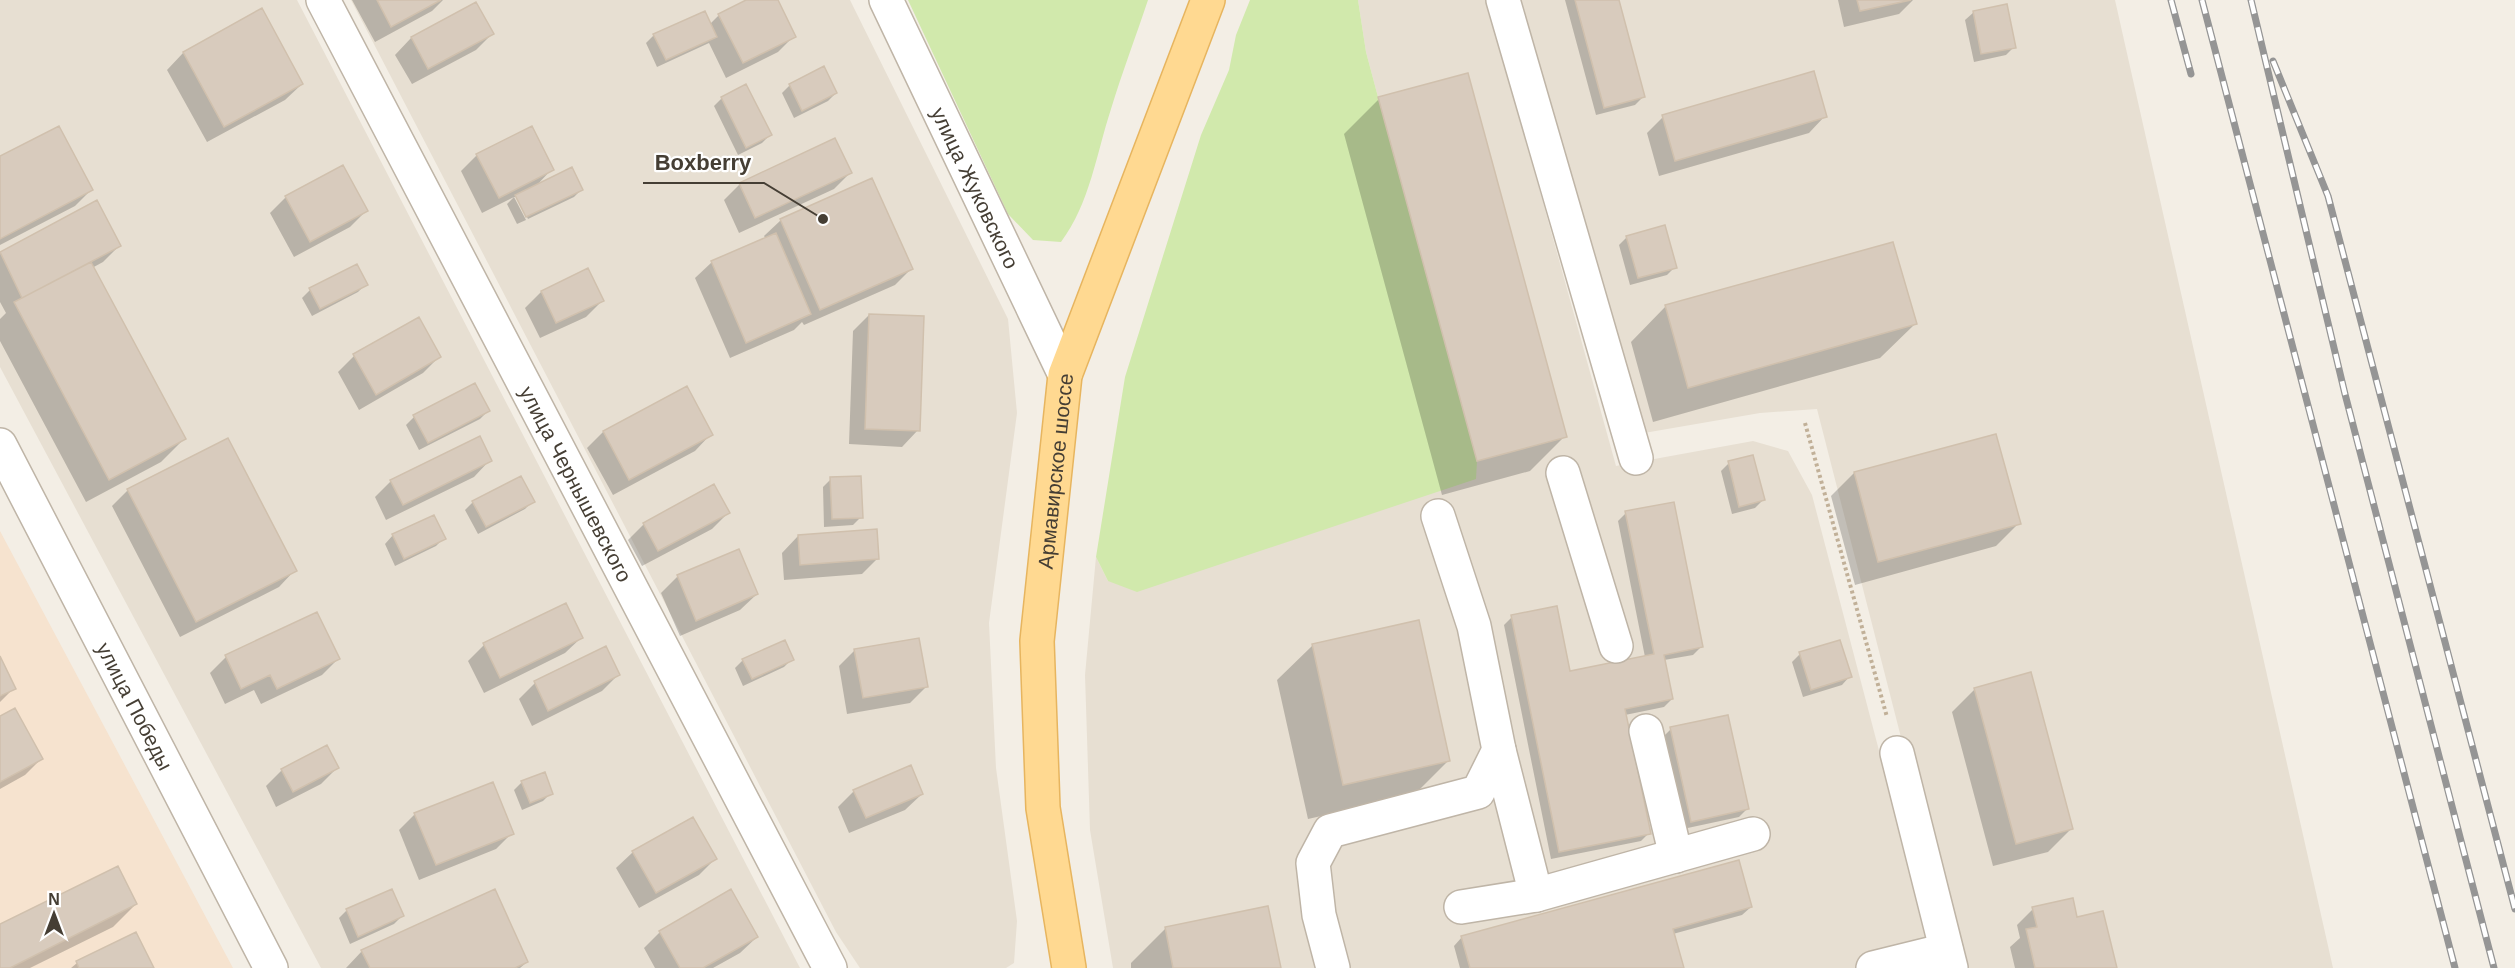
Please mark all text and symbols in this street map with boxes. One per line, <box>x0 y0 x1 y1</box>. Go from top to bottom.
street label: улица Жуковского <box>927 103 1024 272</box>
callout: Boxberry <box>643 143 764 183</box>
text: Boxberry <box>655 150 752 175</box>
street label: Армавирское шоссе <box>1033 372 1077 570</box>
street label: улица Чернышевского <box>516 382 637 585</box>
street label: улица Победы <box>93 638 178 774</box>
north arrow <box>24 884 84 944</box>
text: N <box>48 891 60 908</box>

